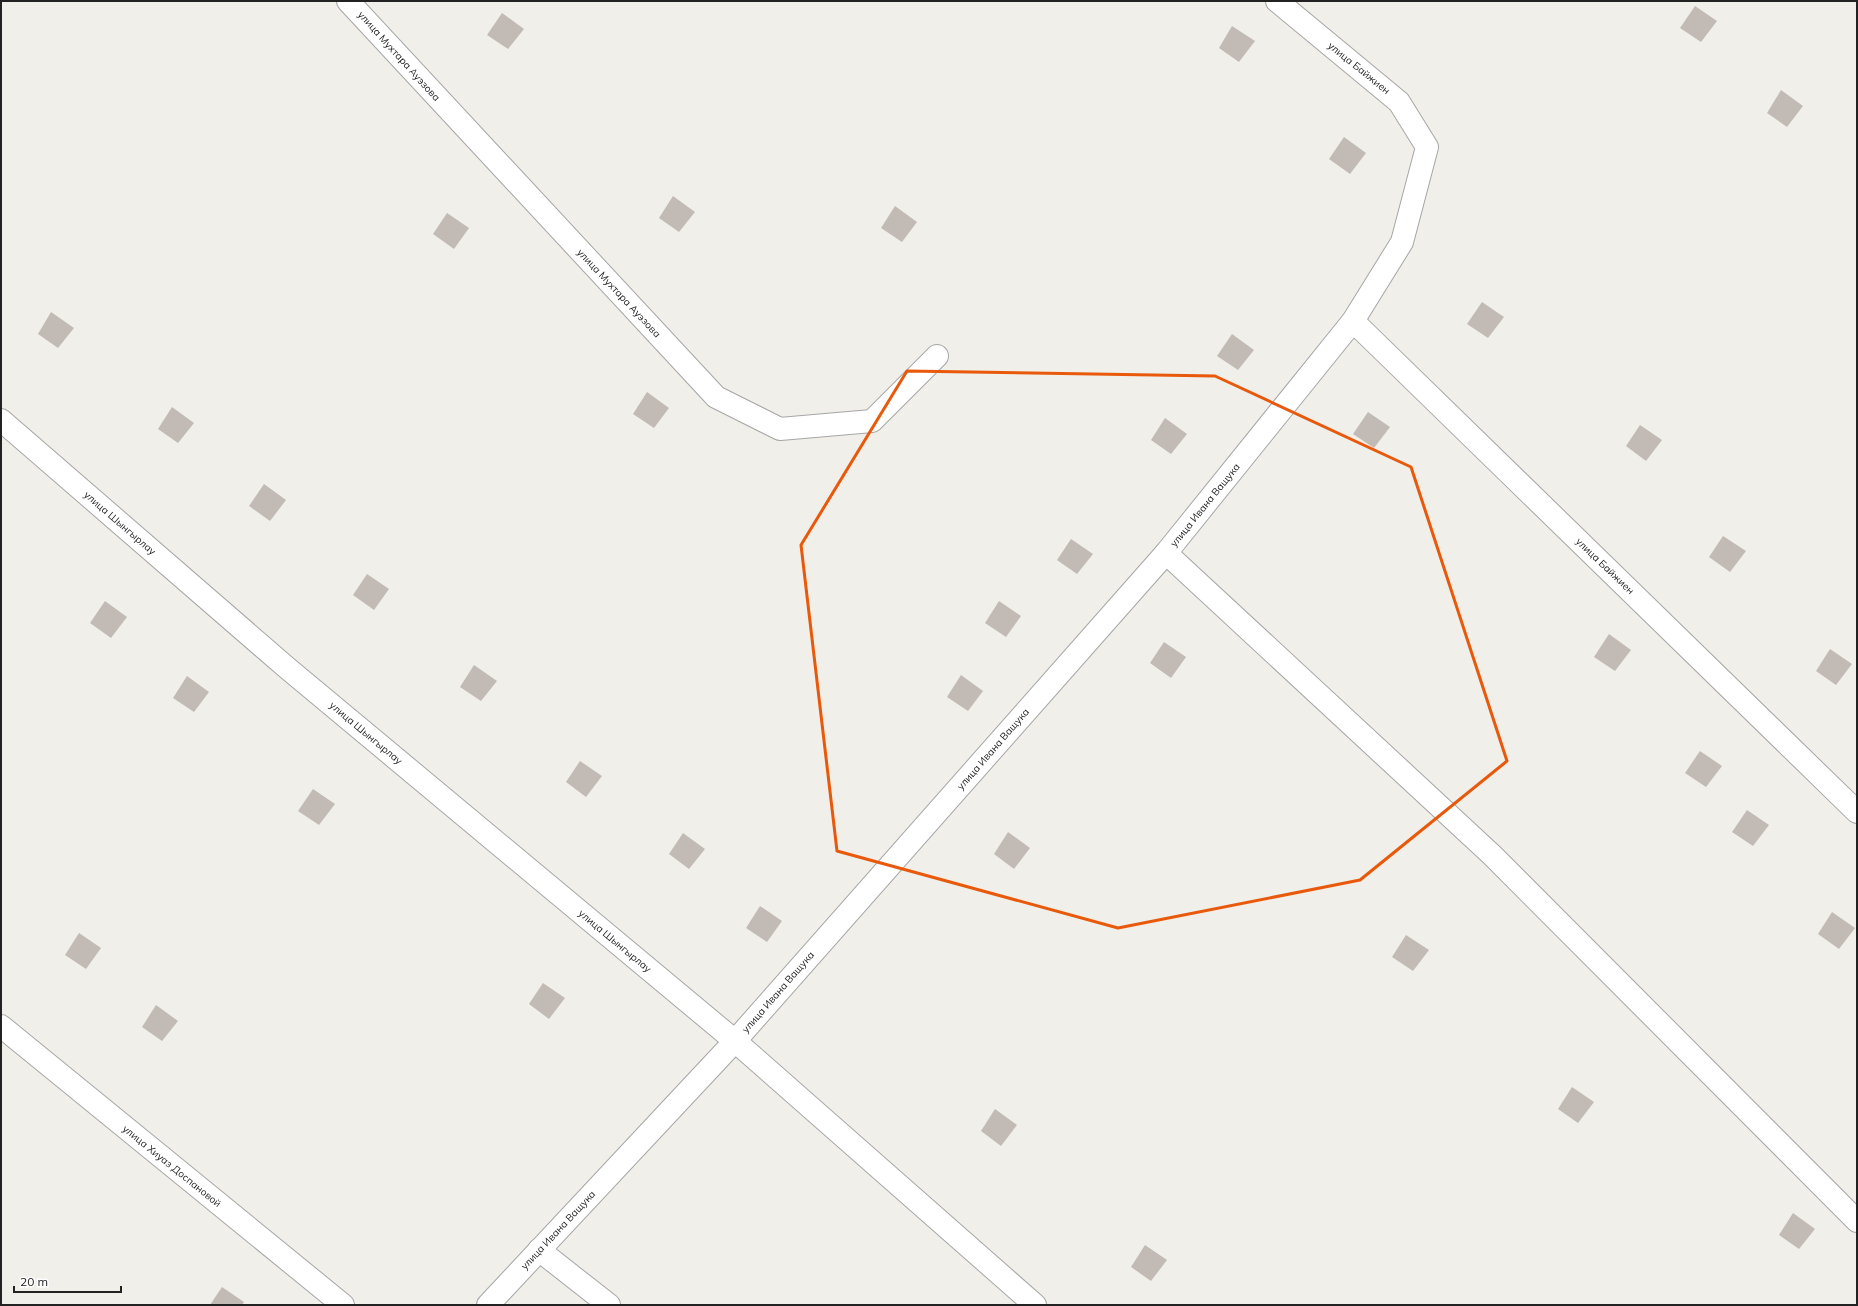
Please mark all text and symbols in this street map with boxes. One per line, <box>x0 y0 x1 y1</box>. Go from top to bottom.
street label: улица Мухтара Ауэзова <box>355 8 443 104</box>
street label: улица Байжиен <box>1325 39 1393 97</box>
street label: улица Мухтара Ауэзова <box>574 246 664 340</box>
street label: улица Ивана Ващука <box>1167 461 1243 549</box>
street label: улица Шынгырлау <box>81 488 159 558</box>
street label: улица Байжиен <box>1573 535 1637 597</box>
street label: улица Шынгырлау <box>327 699 406 768</box>
street label: улица Ивана Ващука <box>954 706 1032 792</box>
street label: улица Шынгырлау <box>576 907 655 976</box>
street label: улица Ивана Ващука <box>739 949 817 1035</box>
street label: улица Хиуаз Доспановой <box>120 1122 224 1210</box>
street label: улица Ивана Ващука <box>518 1188 598 1272</box>
scale bar <box>14 1268 121 1294</box>
text: 20 m <box>20 1274 48 1289</box>

